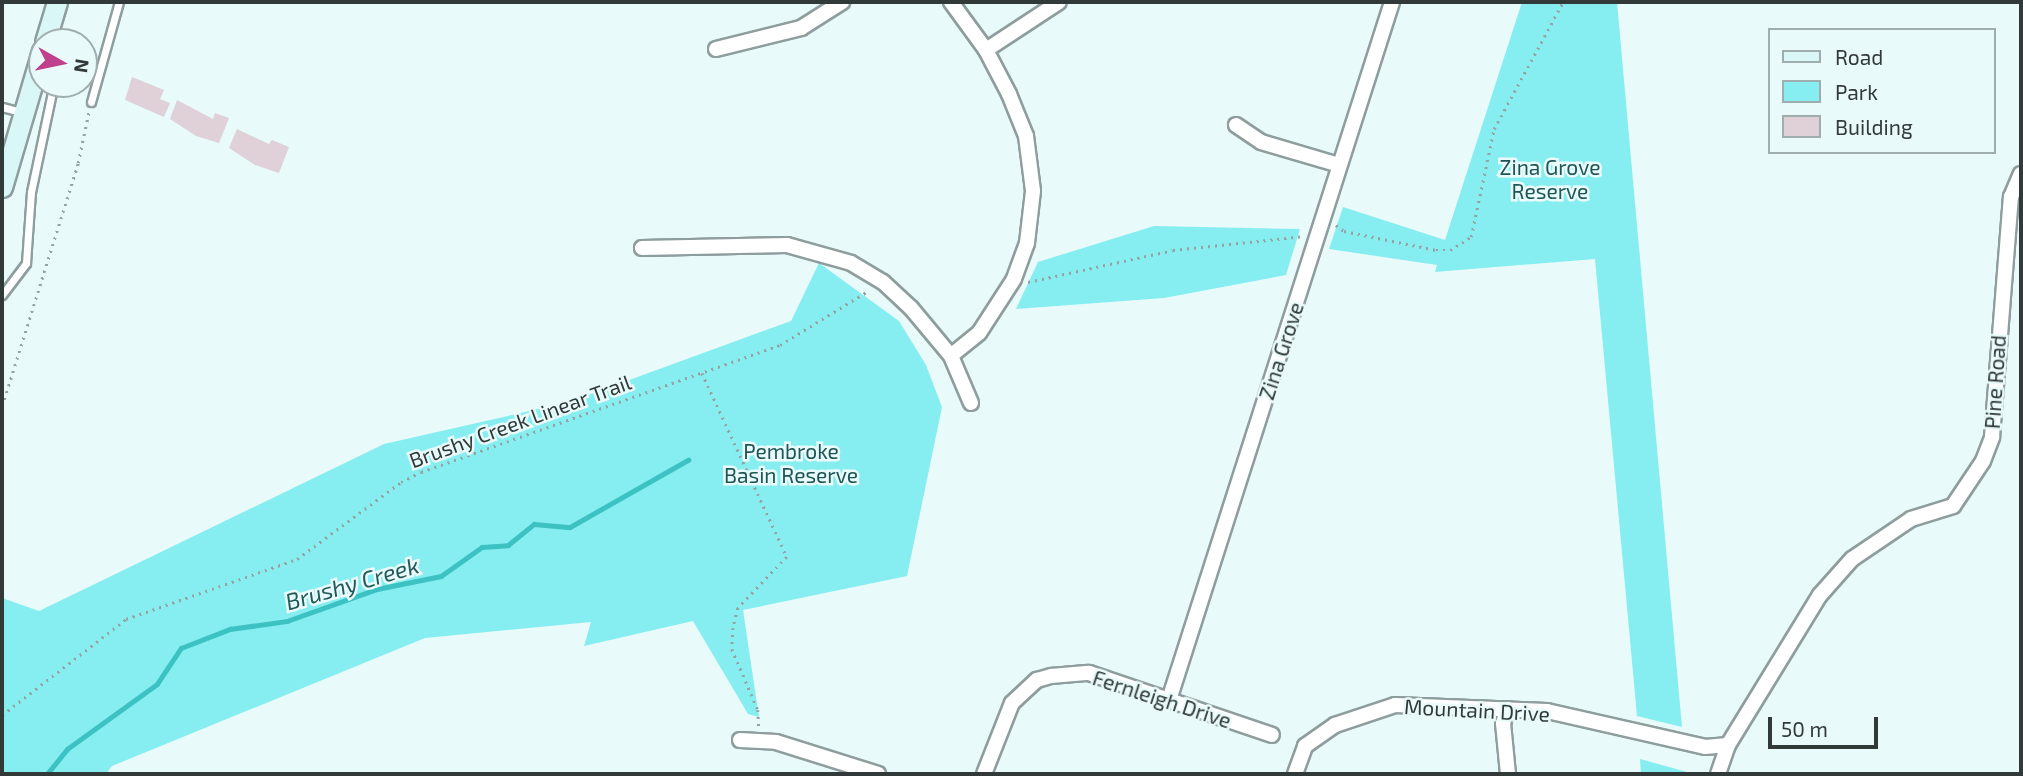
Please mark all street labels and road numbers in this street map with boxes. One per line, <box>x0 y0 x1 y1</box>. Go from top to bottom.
street label: Zina Grove <box>1253 299 1309 403</box>
street label: Pine Road <box>1979 334 2011 430</box>
street label: Brushy Creek Linear Trail <box>405 369 635 473</box>
street label: Fernleigh Drive <box>1090 665 1234 733</box>
street label: Mountain Drive <box>1403 694 1551 726</box>

